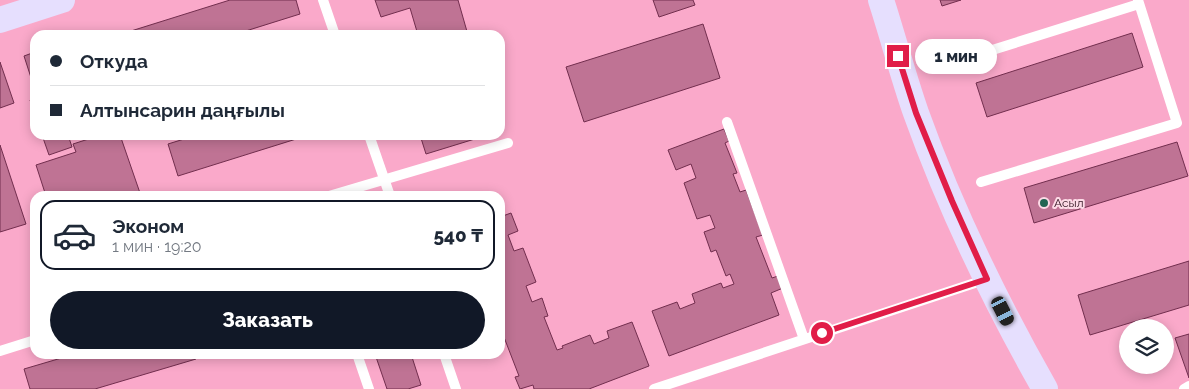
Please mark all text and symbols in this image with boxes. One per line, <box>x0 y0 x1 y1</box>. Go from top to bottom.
callout: 1 мин <box>916 38 998 74</box>
route end <box>887 45 909 67</box>
text: 1 мин <box>934 47 978 66</box>
text: Откуда <box>80 50 148 72</box>
text: Алтынсарин даңғылы <box>80 99 285 121</box>
place label: Асыл <box>1054 196 1083 210</box>
marker: Асыл <box>1038 197 1050 209</box>
icon: car <box>52 213 97 258</box>
text: Эконом <box>112 215 184 237</box>
text: 540 ₸ <box>434 224 483 246</box>
text: 1 мин · 19:20 <box>112 237 202 256</box>
button: Заказать <box>50 291 485 349</box>
car <box>989 294 1016 328</box>
map controls <box>1119 319 1174 374</box>
button: layers <box>1119 319 1174 374</box>
route start <box>811 322 833 344</box>

